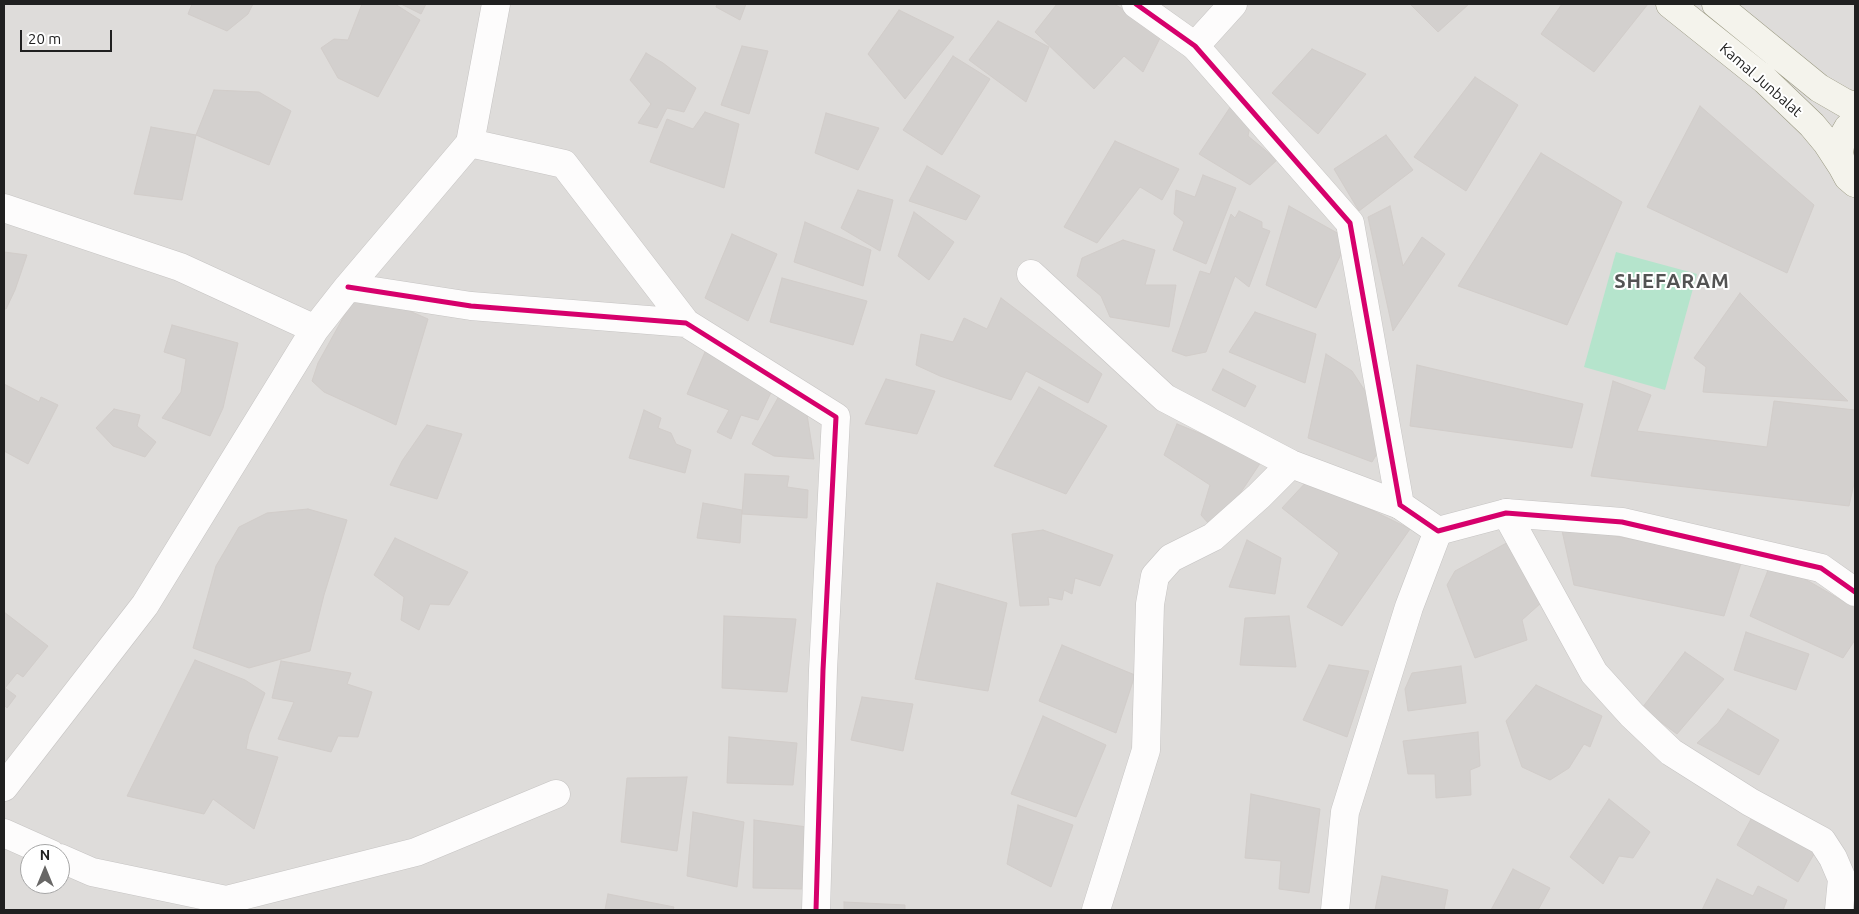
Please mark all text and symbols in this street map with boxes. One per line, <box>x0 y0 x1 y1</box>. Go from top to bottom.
scale bar <box>22 20 115 52</box>
text: 20 m <box>28 30 61 47</box>
street label: Kamal Junbalat <box>1716 39 1806 121</box>
district label: SHEFARAM <box>1613 269 1731 293</box>
north arrow <box>20 844 70 894</box>
text: N <box>40 847 50 863</box>

